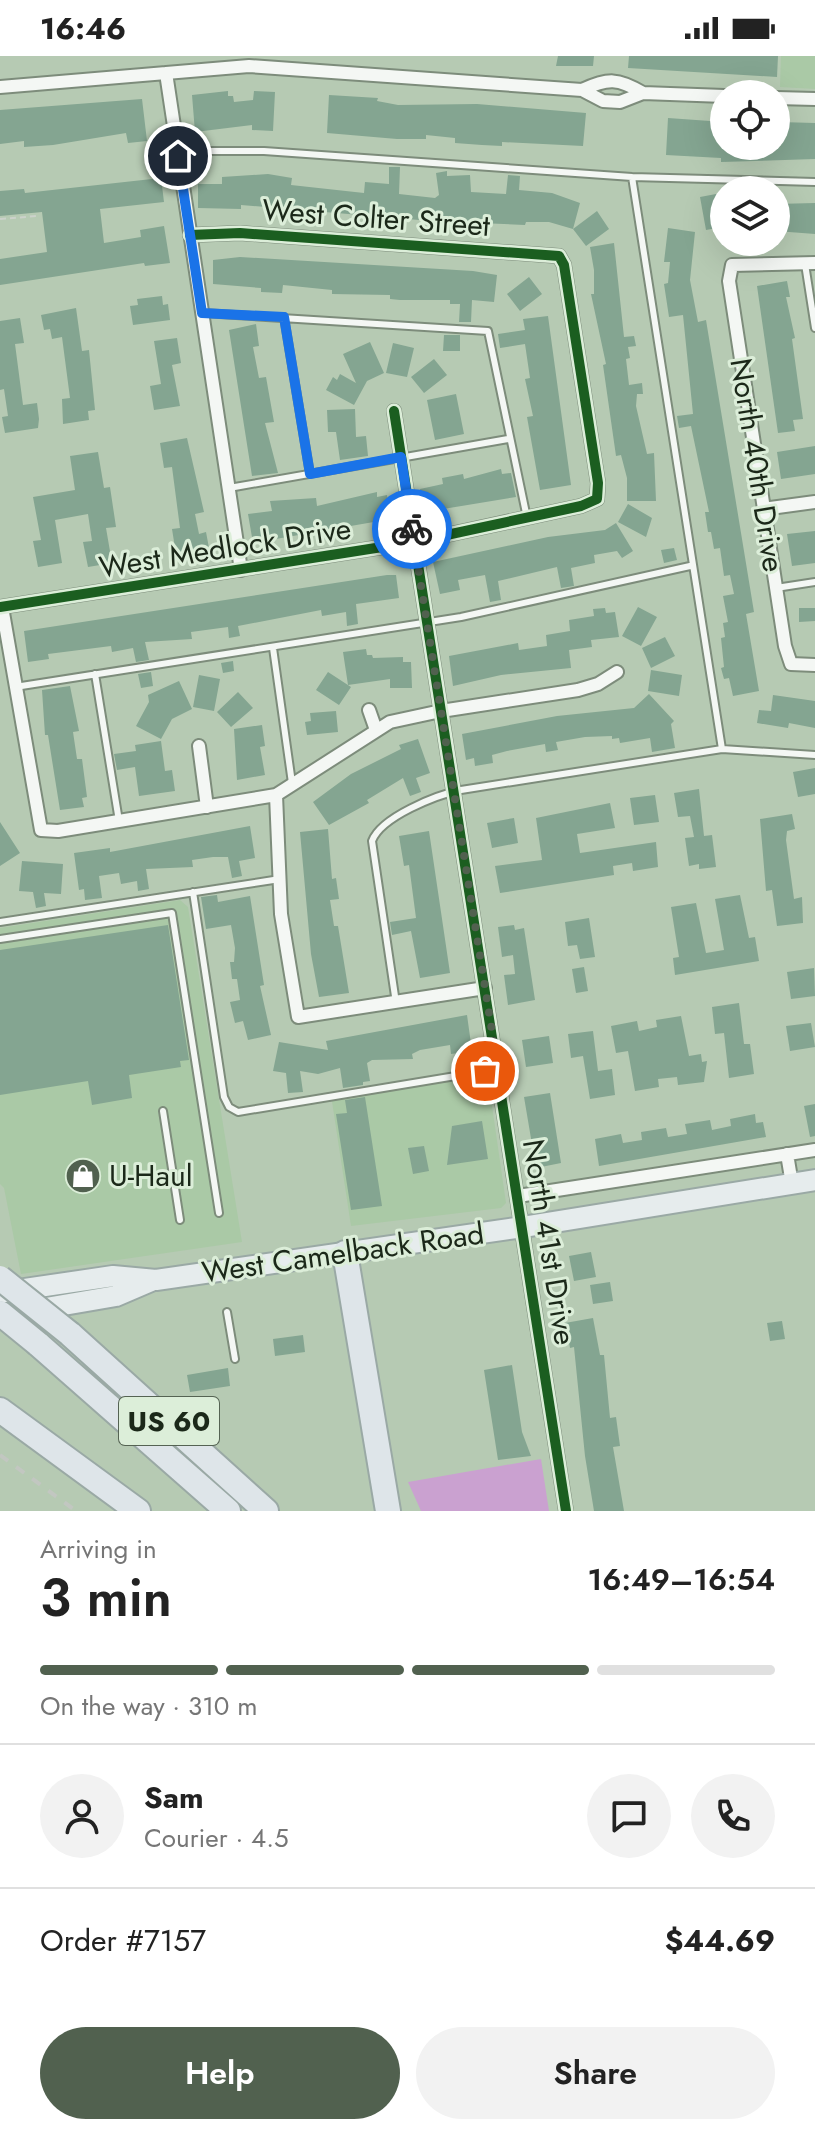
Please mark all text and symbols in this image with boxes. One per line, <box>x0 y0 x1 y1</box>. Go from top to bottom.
text: 16:46 <box>40 7 126 50</box>
map controls <box>710 80 790 256</box>
button: locate <box>710 80 790 160</box>
pin <box>144 122 212 190</box>
icon: home <box>156 134 200 178</box>
button: layers <box>710 176 790 256</box>
street label: West Colter Street <box>261 188 492 247</box>
street label: North 40th Drive <box>719 355 796 575</box>
courier <box>372 489 452 569</box>
street label: West Medlock Drive <box>96 506 354 589</box>
icon: bike <box>390 507 434 551</box>
pin <box>451 1037 519 1105</box>
icon: bag <box>463 1049 507 1093</box>
street label: North 41st Drive <box>512 1136 587 1348</box>
place label: U-Haul <box>109 1154 193 1197</box>
shop icon: U-Haul <box>64 1157 102 1195</box>
street label: West Camelback Road <box>199 1211 487 1294</box>
road number: US 60 <box>119 1397 219 1445</box>
text: Arriving in <box>40 1530 157 1568</box>
text: 16:49–16:54 <box>588 1558 775 1601</box>
text: 3 min <box>40 1560 172 1636</box>
text: On the way · 310 m <box>40 1687 258 1725</box>
button: person <box>40 1774 124 1858</box>
button: chat <box>587 1774 671 1858</box>
button: phone <box>691 1774 775 1858</box>
text: Sam <box>144 1776 204 1819</box>
text: Courier · 4.5 <box>144 1819 289 1857</box>
text: Order #7157 <box>40 1919 206 1962</box>
text: $44.69 <box>665 1919 775 1962</box>
button: Help <box>40 2027 400 2119</box>
button: Share <box>416 2027 775 2119</box>

